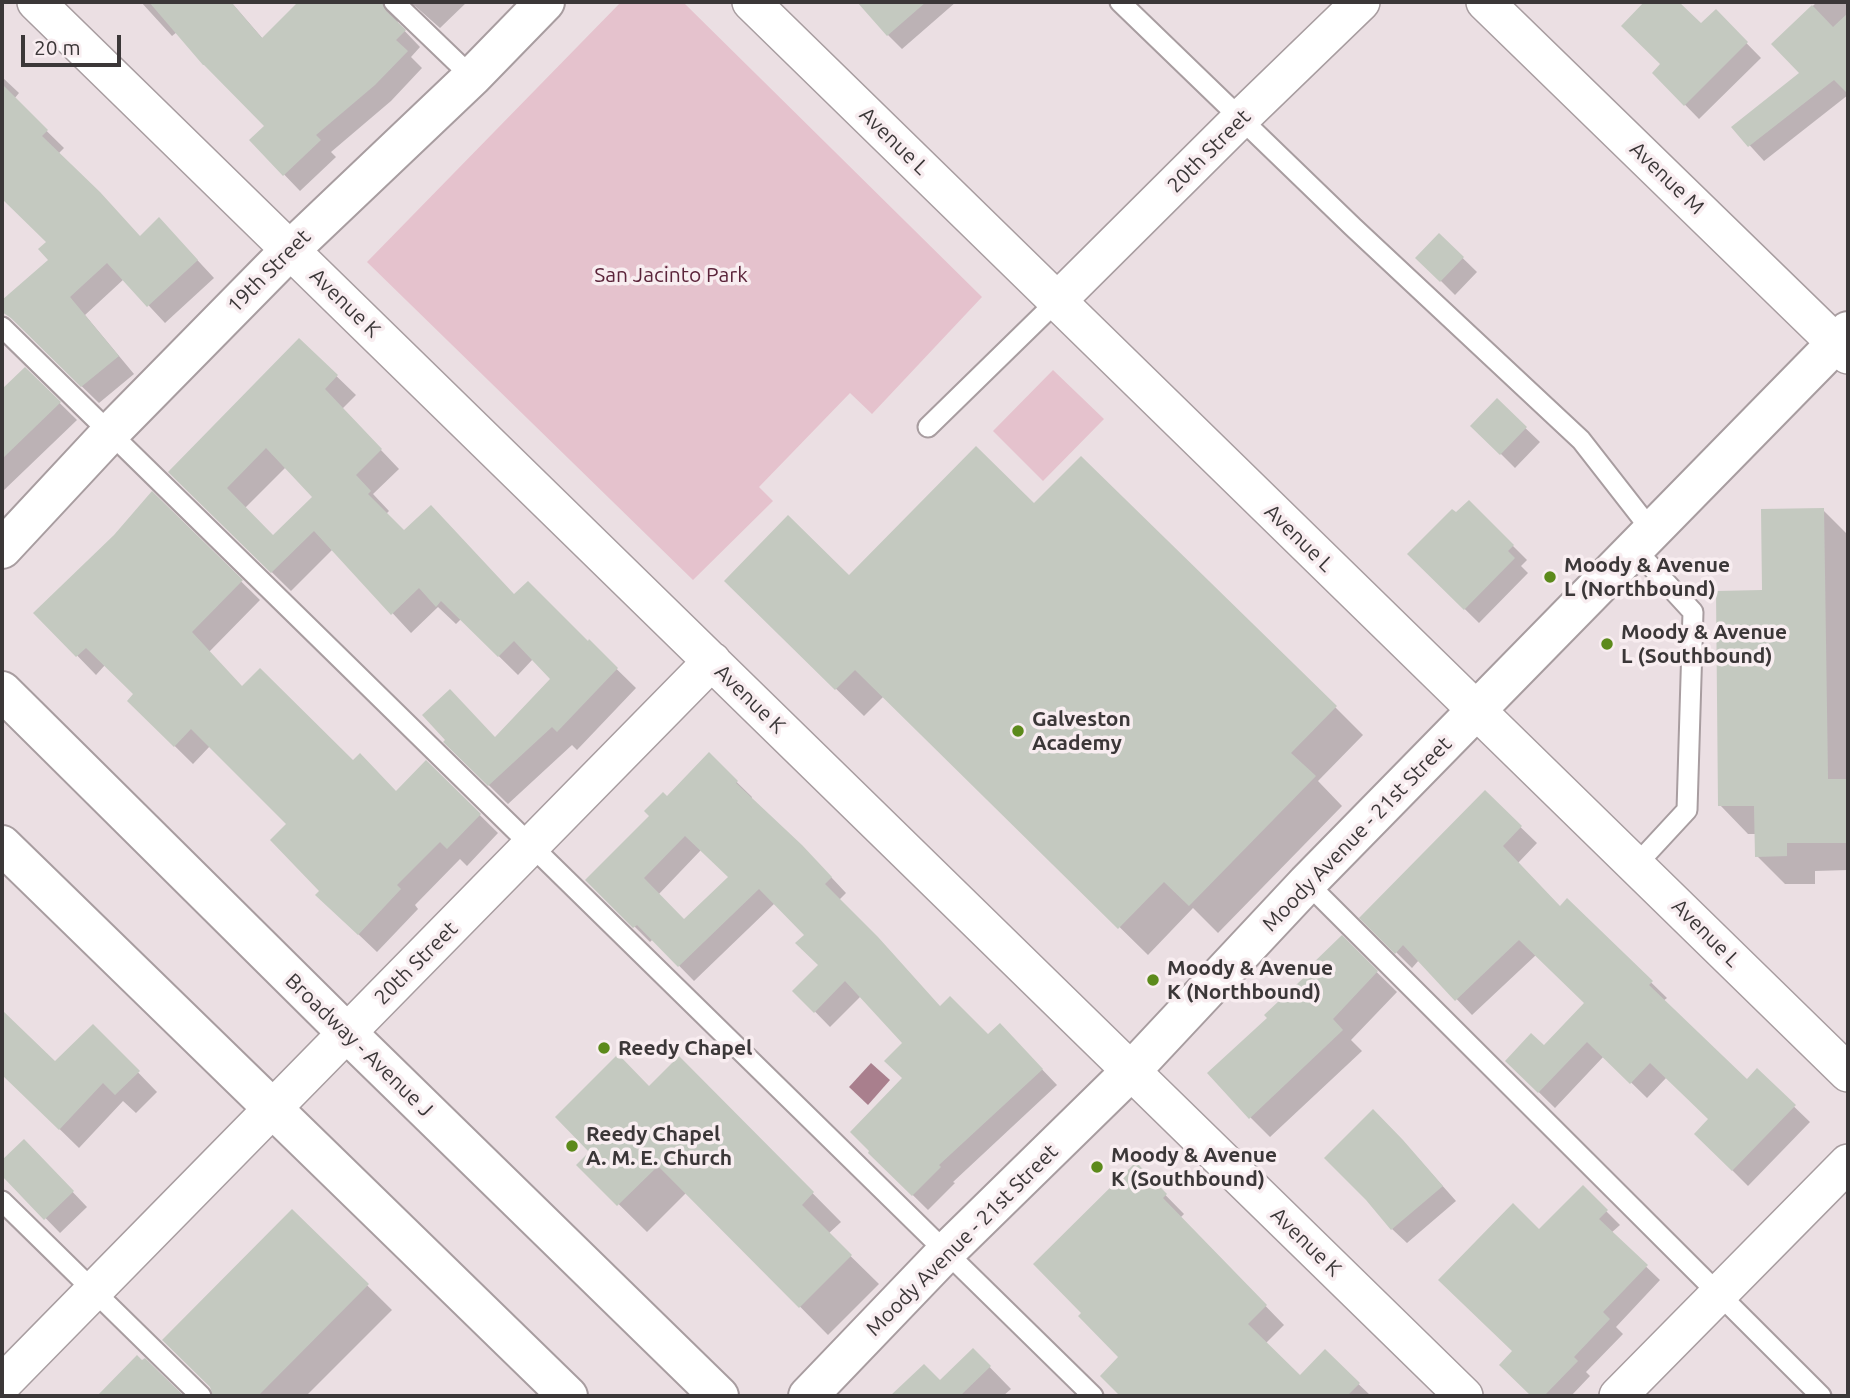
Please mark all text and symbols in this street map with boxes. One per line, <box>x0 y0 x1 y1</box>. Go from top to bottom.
scale bar <box>24 21 124 65</box>
text: 20 m <box>34 35 81 59</box>
street label: Avenue L <box>854 102 934 180</box>
street label: 20th Street <box>1162 104 1256 198</box>
street label: Avenue M <box>1625 136 1709 220</box>
street label: 19th Street <box>222 224 316 318</box>
park label: San Jacinto Park <box>594 262 748 288</box>
street label: Avenue K <box>304 263 386 343</box>
street label: Avenue L <box>1259 499 1339 577</box>
place label: Moody & Avenue L (Northbound) <box>1564 552 1730 602</box>
marker: Moody & Avenue L (Northbound) <box>1542 569 1558 585</box>
place label: Moody & Avenue L (Southbound) <box>1621 619 1787 669</box>
marker: Moody & Avenue L (Southbound) <box>1599 636 1615 652</box>
street label: Avenue K <box>709 659 791 739</box>
place label: Galveston Academy <box>1032 706 1131 756</box>
marker: Galveston Academy <box>1010 723 1026 739</box>
street label: Moody Avenue - 21st Street <box>1257 731 1457 937</box>
street label: Avenue L <box>1667 894 1745 972</box>
street label: 20th Street <box>369 916 463 1010</box>
place label: Moody & Avenue K (Northbound) <box>1167 955 1333 1005</box>
street label: Broadway - Avenue J <box>280 968 438 1122</box>
marker: Moody & Avenue K (Northbound) <box>1145 972 1161 988</box>
place label: Reedy Chapel <box>618 1035 752 1061</box>
marker: Reedy Chapel <box>596 1040 612 1056</box>
place label: Reedy Chapel A. M. E. Church <box>586 1121 732 1171</box>
marker: Reedy Chapel A. M. E. Church <box>564 1138 580 1154</box>
street label: Moody Avenue - 21st Street <box>861 1139 1063 1341</box>
place label: Moody & Avenue K (Southbound) <box>1111 1142 1277 1192</box>
marker: Moody & Avenue K (Southbound) <box>1089 1159 1105 1175</box>
street label: Avenue K <box>1265 1202 1347 1282</box>

